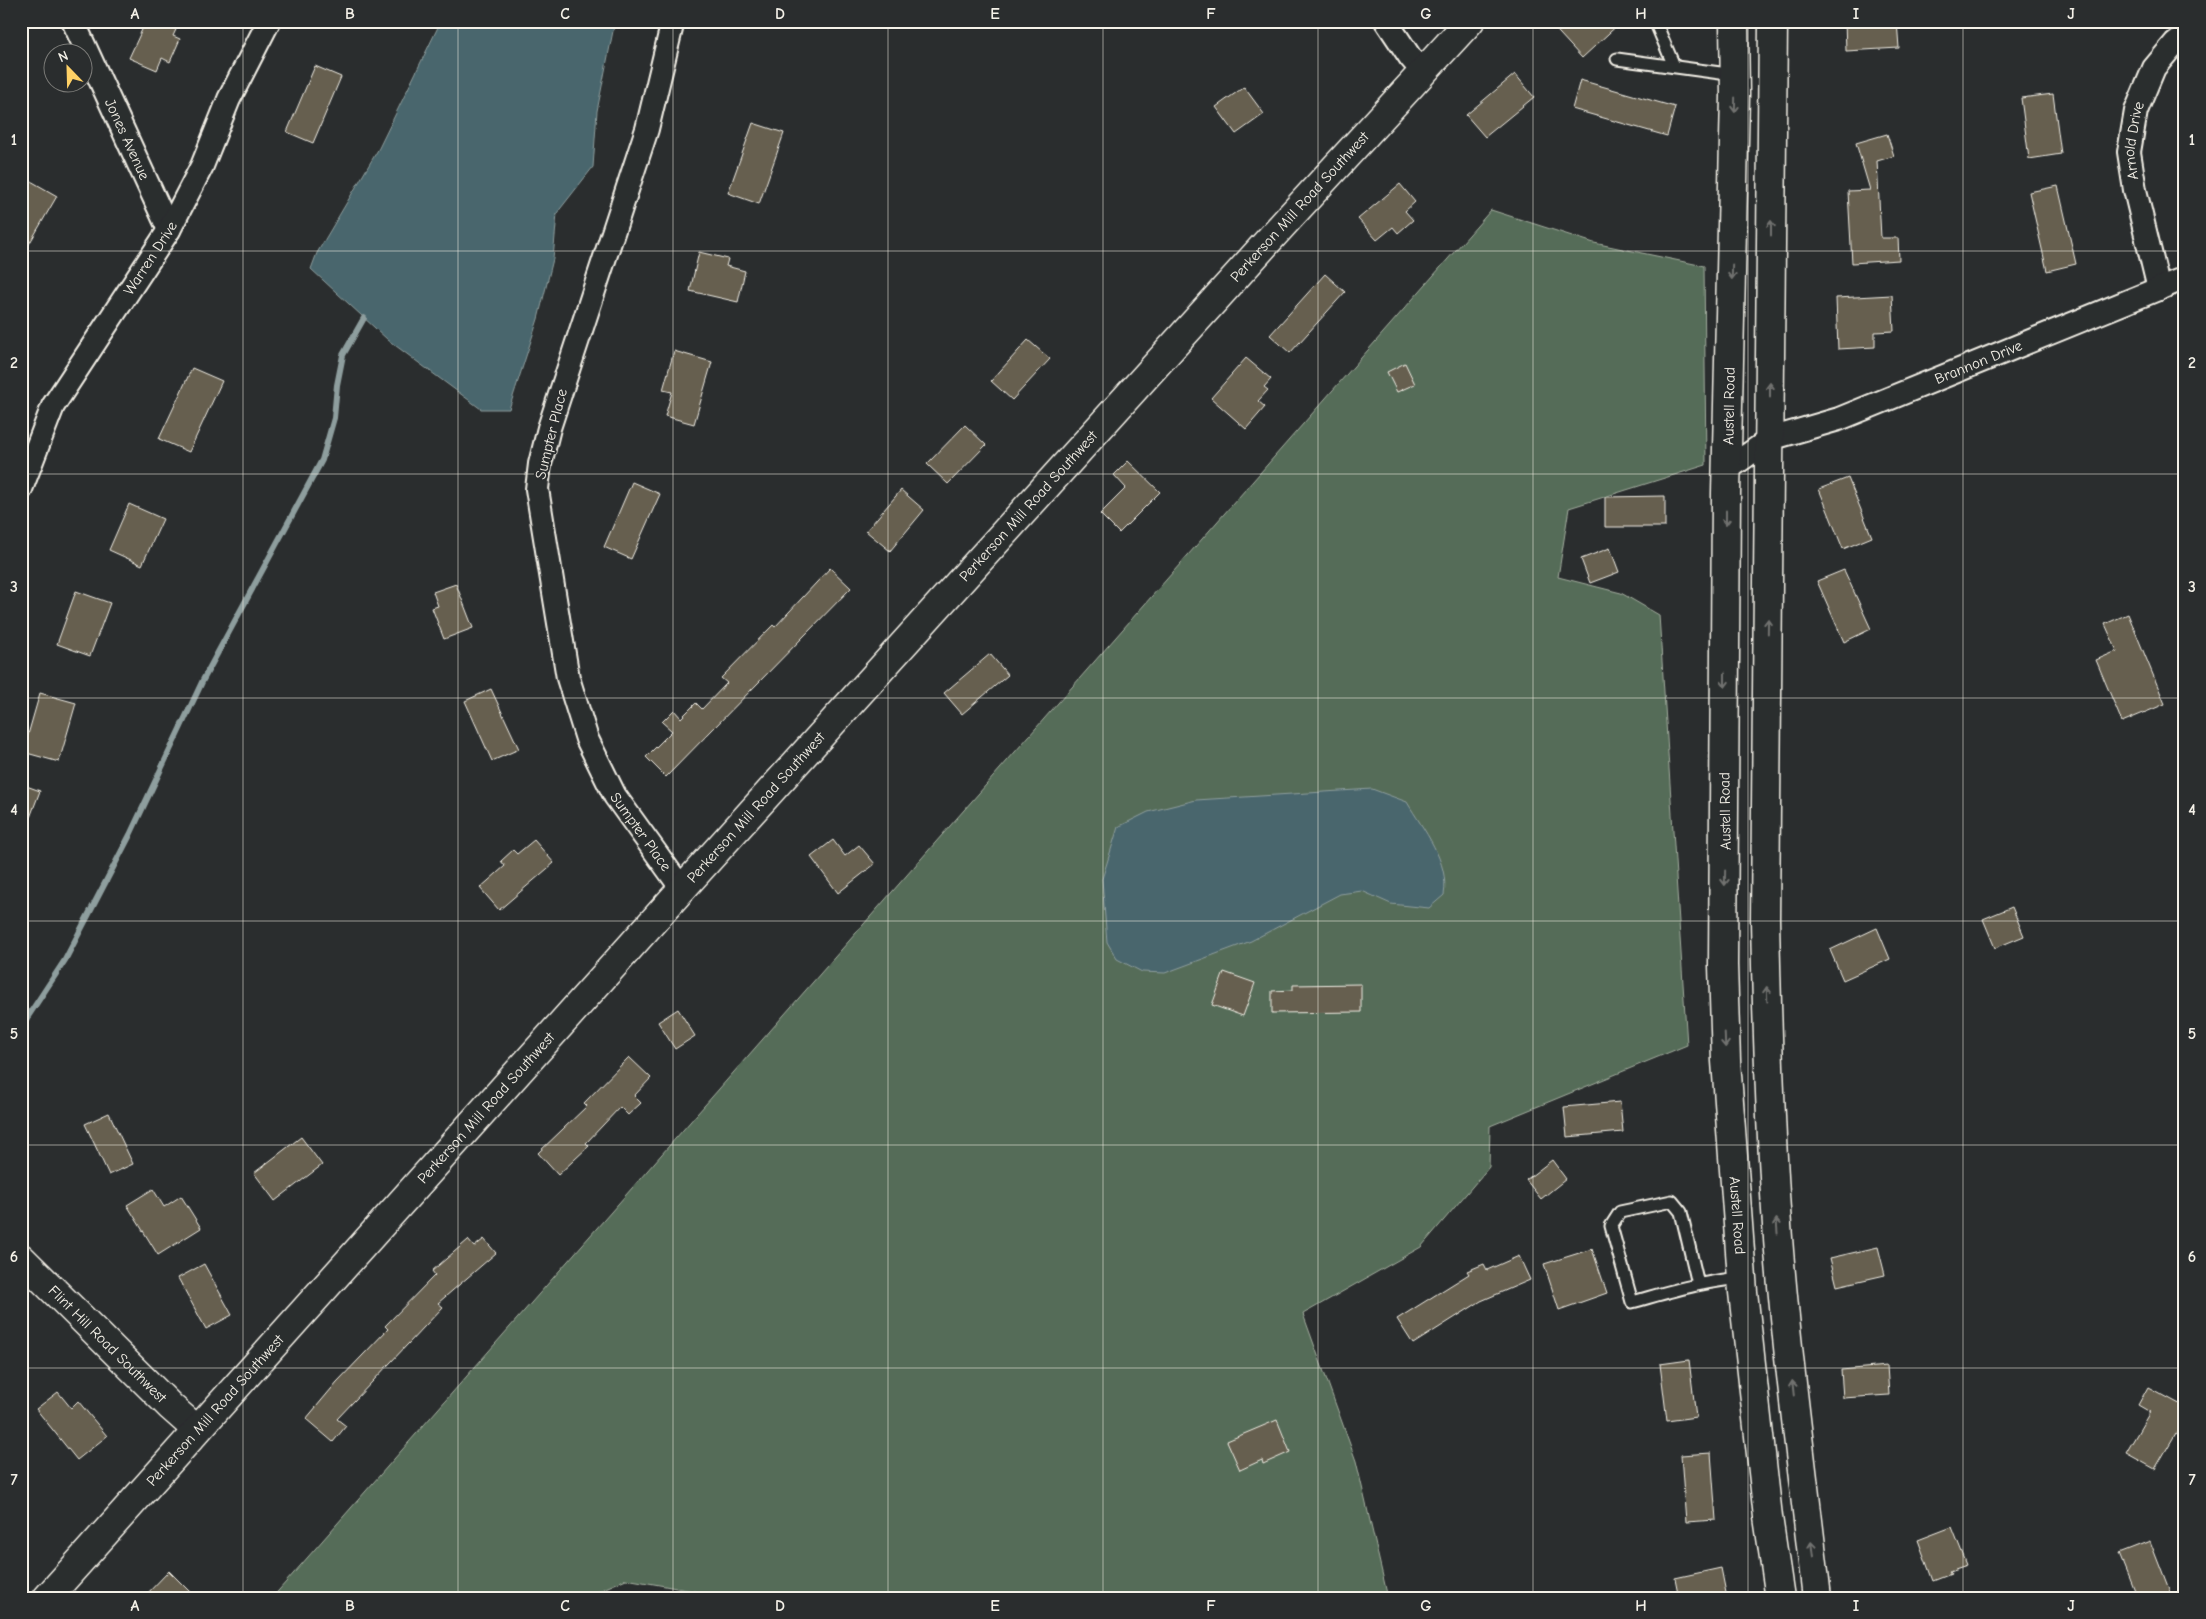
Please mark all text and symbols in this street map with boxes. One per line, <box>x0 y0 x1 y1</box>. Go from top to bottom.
text: A <box>131 5 140 23</box>
text: B <box>345 5 355 23</box>
text: C <box>560 5 570 23</box>
text: D <box>775 5 785 23</box>
text: E <box>990 5 1000 23</box>
text: F <box>1206 5 1216 23</box>
text: G <box>1420 5 1432 23</box>
text: H <box>1635 5 1647 23</box>
text: I <box>1853 5 1859 23</box>
text: J <box>2067 5 2075 23</box>
north arrow <box>42 42 92 92</box>
text: N <box>56 47 71 66</box>
street label: Jones Avenue <box>101 96 154 183</box>
one-way arrow <box>1730 96 1740 113</box>
street label: Arnold Drive <box>2120 98 2148 181</box>
street label: Perkerson Mill Road Southwest <box>1226 127 1373 286</box>
text: 1 <box>11 131 17 149</box>
text: 1 <box>2189 131 2195 149</box>
street label: Warren Drive <box>120 218 181 298</box>
one-way arrow <box>1766 220 1776 236</box>
one-way arrow <box>1727 264 1737 280</box>
street label: Brannon Drive <box>1932 336 2025 388</box>
text: 2 <box>10 354 18 372</box>
text: 2 <box>2188 354 2196 372</box>
street label: Austell Road <box>1719 367 1739 445</box>
one-way arrow <box>1765 383 1775 399</box>
street label: Sumpter Place <box>531 386 571 481</box>
street label: Perkerson Mill Road Southwest <box>955 426 1102 585</box>
one-way arrow <box>1721 509 1731 525</box>
text: 3 <box>10 578 18 596</box>
text: 3 <box>2188 578 2196 596</box>
one-way arrow <box>1763 618 1773 634</box>
one-way arrow <box>1720 672 1729 688</box>
street label: Perkerson Mill Road Southwest <box>683 728 829 886</box>
street label: Austell Road <box>1715 772 1735 850</box>
street label: Sumpter Place <box>606 789 675 875</box>
text: 4 <box>10 801 18 819</box>
text: 4 <box>2188 801 2196 819</box>
one-way arrow <box>1720 869 1730 885</box>
one-way arrow <box>1762 986 1771 1002</box>
text: 5 <box>10 1025 18 1043</box>
text: 5 <box>2188 1025 2196 1043</box>
street label: Perkerson Mill Road Southwest <box>414 1028 559 1187</box>
one-way arrow <box>1720 1032 1730 1048</box>
street label: Austell Road <box>1726 1176 1749 1255</box>
one-way arrow <box>1773 1218 1782 1234</box>
text: 6 <box>10 1248 18 1266</box>
text: 6 <box>2188 1248 2196 1266</box>
street label: Flint Hill Road Southwest <box>45 1281 171 1407</box>
street label: Perkerson Mill Road Southwest <box>143 1330 288 1490</box>
one-way arrow <box>1789 1380 1798 1396</box>
text: 7 <box>10 1471 18 1489</box>
text: 7 <box>2188 1471 2196 1489</box>
one-way arrow <box>1807 1542 1817 1558</box>
text: A <box>131 1597 140 1615</box>
text: B <box>345 1597 355 1615</box>
text: C <box>560 1597 570 1615</box>
text: D <box>775 1597 785 1615</box>
text: E <box>990 1597 1000 1615</box>
text: F <box>1206 1597 1216 1615</box>
text: G <box>1420 1597 1432 1615</box>
text: H <box>1635 1597 1647 1615</box>
text: I <box>1853 1597 1859 1615</box>
text: J <box>2067 1597 2075 1615</box>

